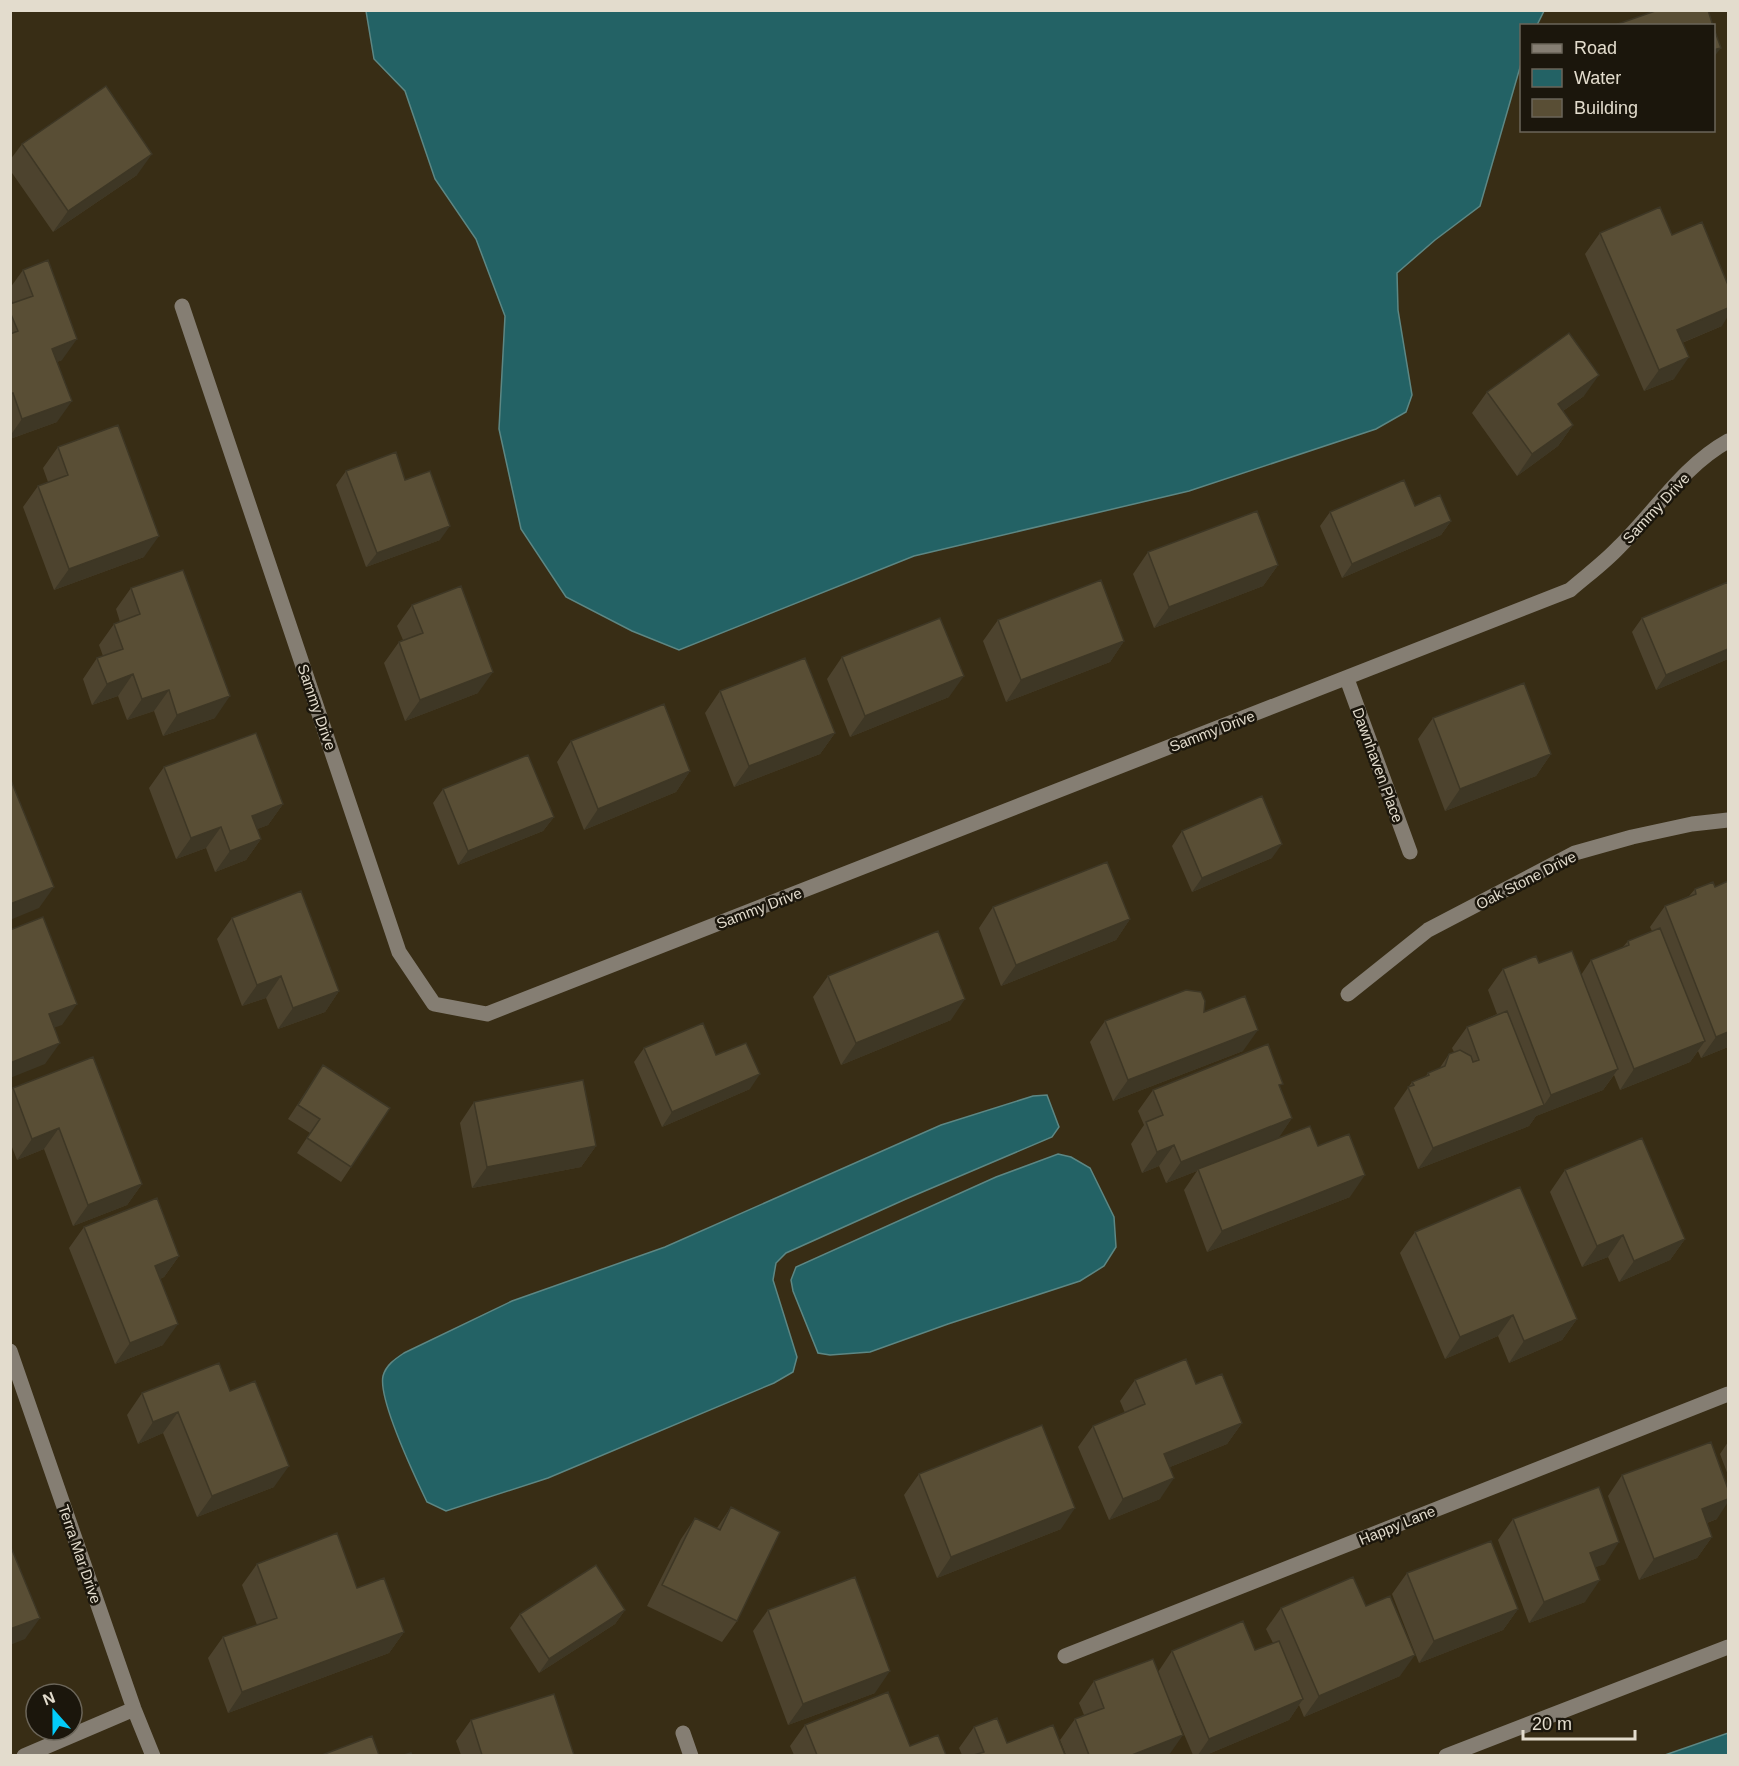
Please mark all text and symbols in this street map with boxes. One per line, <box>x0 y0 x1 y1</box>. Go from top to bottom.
legend <box>1520 24 1715 132</box>
text: Road <box>1574 38 1617 58</box>
text: Water <box>1574 68 1621 88</box>
text: Building <box>1574 98 1638 118</box>
street label: Sammy Drive <box>1619 469 1693 547</box>
street label: Sammy Drive <box>294 662 340 752</box>
street label: Dawnhaven Place <box>1349 705 1407 825</box>
street label: Sammy Drive <box>1167 707 1257 755</box>
street label: Oak Stone Drive <box>1473 847 1579 913</box>
street label: Sammy Drive <box>714 884 804 932</box>
street label: Terra Mar Drive <box>55 1502 105 1606</box>
street label: Happy Lane <box>1356 1502 1438 1548</box>
north arrow <box>24 1682 84 1742</box>
text: N <box>40 1688 57 1708</box>
scale bar <box>1523 1703 1636 1741</box>
text: 20 m <box>1532 1714 1572 1734</box>

